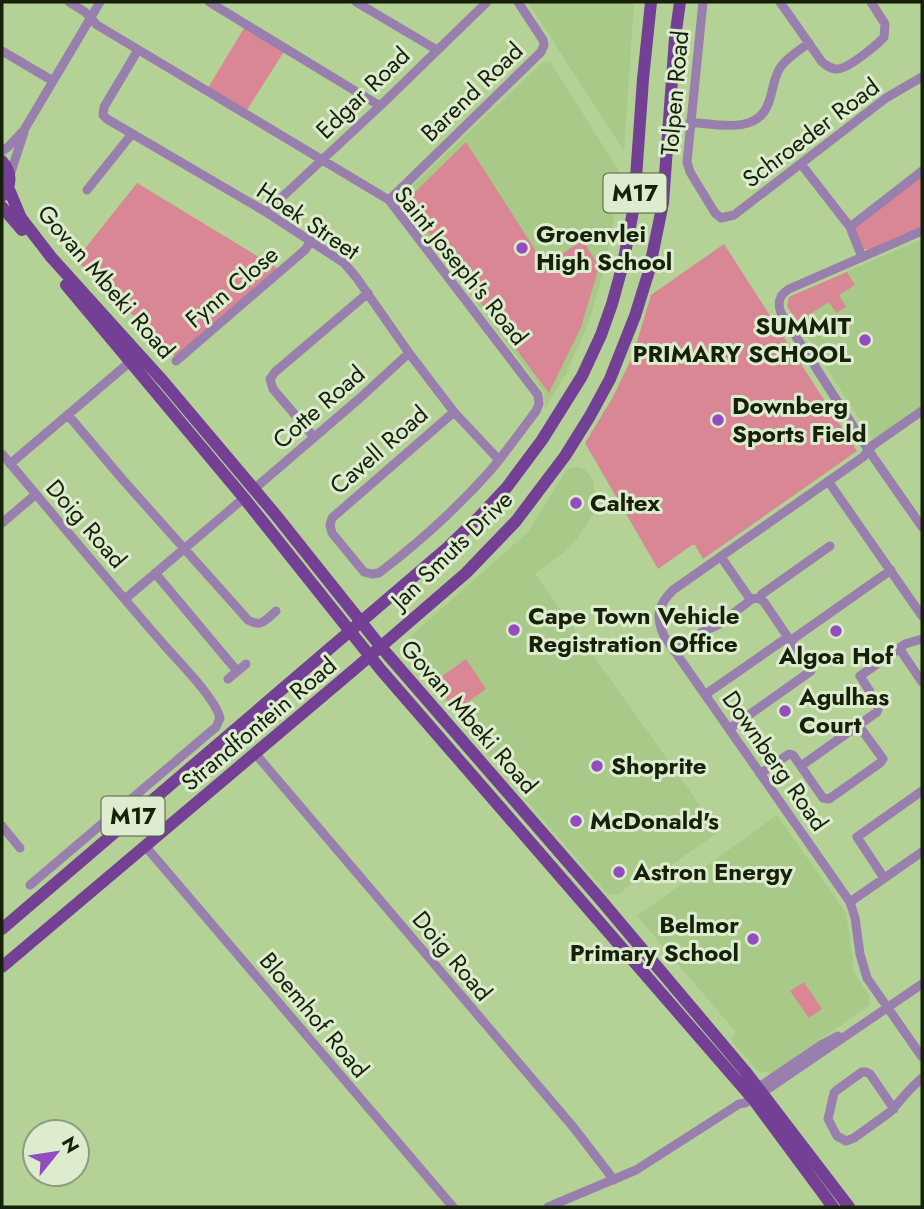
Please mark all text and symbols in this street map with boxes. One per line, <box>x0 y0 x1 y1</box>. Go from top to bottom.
street label: Tolpen Road <box>652 29 697 157</box>
street label: Barend Road <box>413 34 531 150</box>
street label: Edgar Road <box>308 39 418 147</box>
street label: Schroeder Road <box>735 69 887 196</box>
street label: Hoek Street <box>250 173 367 268</box>
road number: M17 <box>604 174 666 212</box>
street label: Saint Joseph's Road <box>386 178 537 353</box>
street label: Govan Mbeki Road <box>29 197 183 367</box>
place label: Groenvlei High School <box>536 216 672 279</box>
street label: Fynn Close <box>178 237 286 336</box>
marker: Groenvlei High School <box>514 240 530 256</box>
place label: SUMMIT PRIMARY SCHOOL <box>632 308 852 371</box>
marker: SUMMIT PRIMARY SCHOOL <box>857 332 873 348</box>
street label: Cotte Road <box>265 357 373 457</box>
place label: Downberg Sports Field <box>732 388 867 451</box>
street label: Cavell Road <box>322 397 436 502</box>
marker: Downberg Sports Field <box>710 412 726 428</box>
street label: Doig Road <box>38 471 135 576</box>
street label: Jan Smuts Drive <box>381 482 520 619</box>
place label: Caltex <box>590 485 660 520</box>
marker: Caltex <box>568 495 584 511</box>
place label: Cape Town Vehicle Registration Office <box>528 598 740 661</box>
marker: Cape Town Vehicle Registration Office <box>506 622 522 638</box>
marker: Algoa Hof <box>828 623 844 639</box>
street label: Govan Mbeki Road <box>392 632 546 802</box>
place label: Algoa Hof <box>778 638 895 673</box>
street label: Strandfontein Road <box>173 648 344 799</box>
place label: Agulhas Court <box>798 679 889 742</box>
street label: Downberg Road <box>714 683 837 838</box>
marker: Agulhas Court <box>777 703 793 719</box>
place label: Shoprite <box>611 748 707 783</box>
marker: Shoprite <box>589 758 605 774</box>
road number: M17 <box>102 796 164 836</box>
place label: McDonald's <box>590 803 719 838</box>
marker: McDonald's <box>568 813 584 829</box>
place label: Astron Energy <box>632 854 793 889</box>
marker: Astron Energy <box>611 864 627 880</box>
street label: Doig Road <box>404 903 501 1008</box>
place label: Belmor Primary School <box>570 907 739 970</box>
marker: Belmor Primary School <box>745 931 761 947</box>
street label: Bloemhof Road <box>251 944 377 1085</box>
north arrow <box>21 1118 91 1188</box>
text: N <box>55 1131 86 1158</box>

